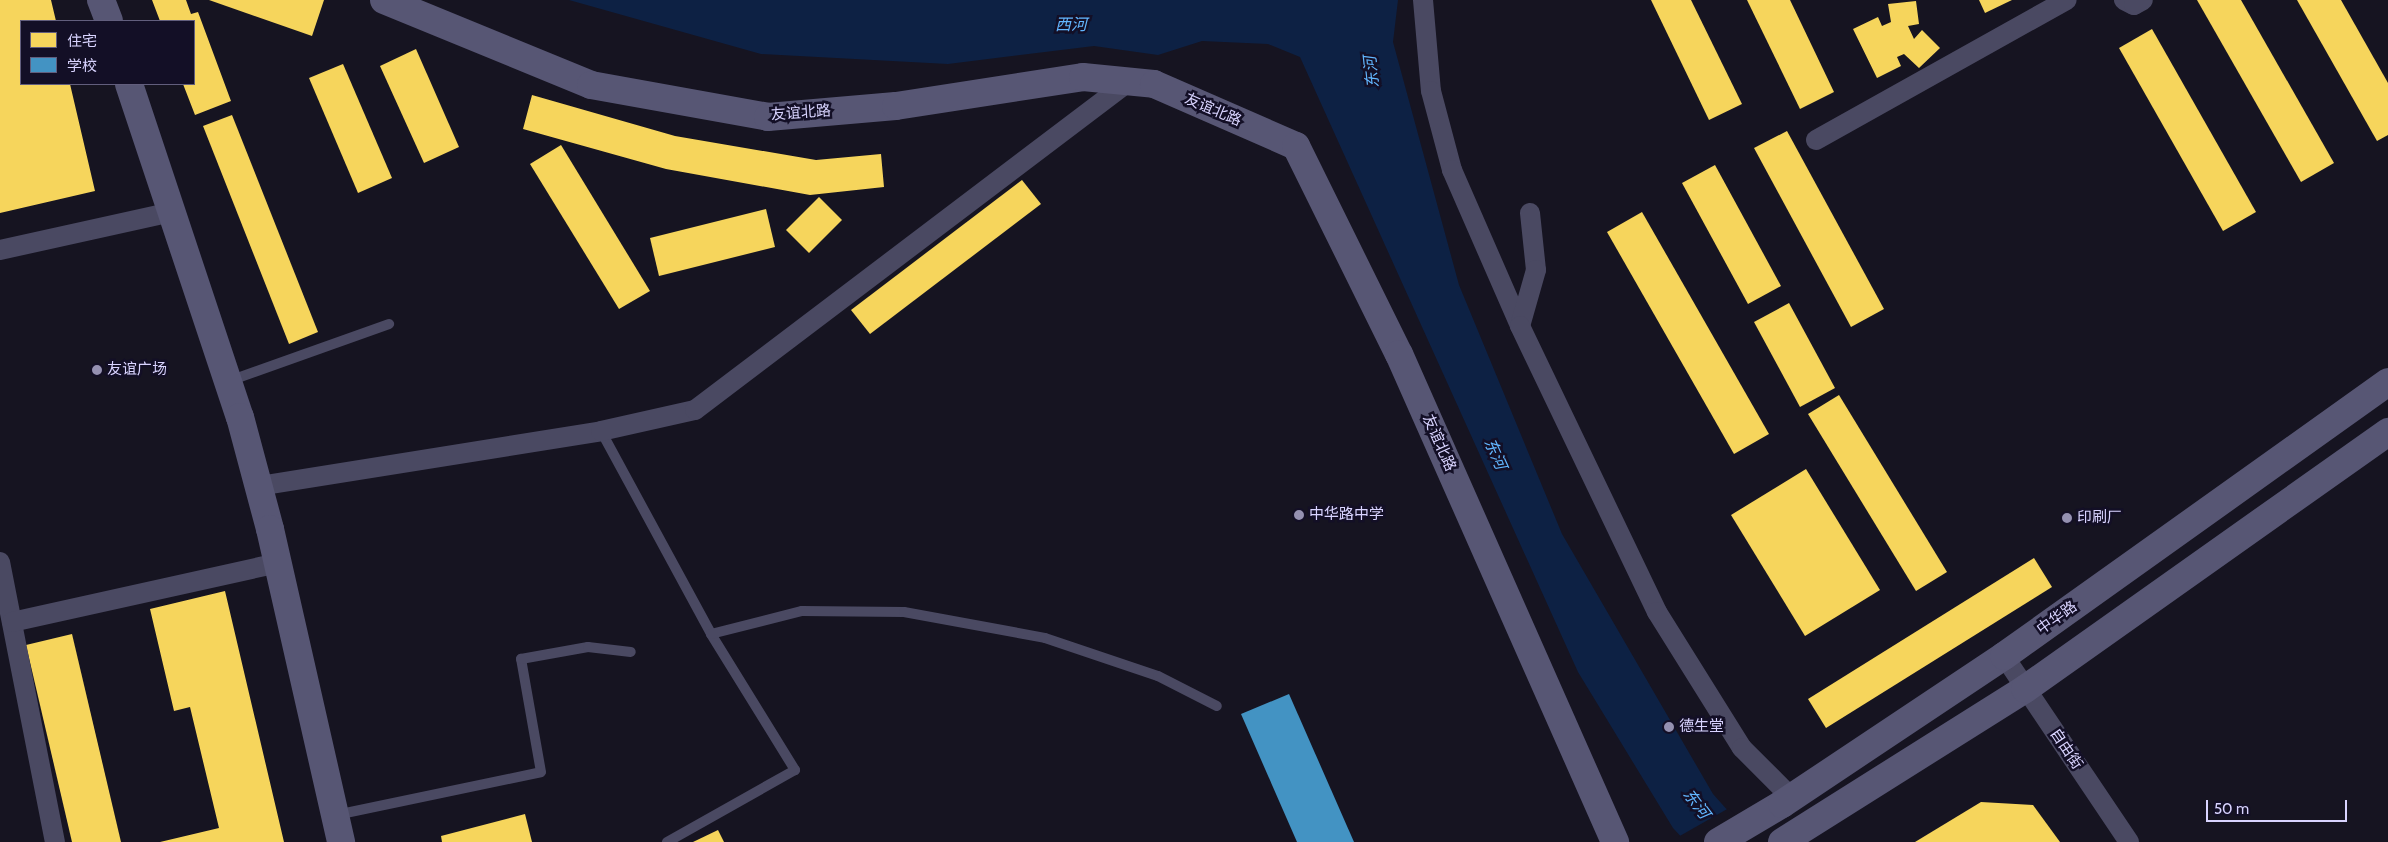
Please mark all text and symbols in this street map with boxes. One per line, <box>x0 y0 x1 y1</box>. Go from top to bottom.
water label: 西河 <box>1055 15 1087 35</box>
legend <box>20 20 195 85</box>
text: 住宅 <box>67 32 97 50</box>
water label: 东河 <box>1361 55 1383 89</box>
text: 学校 <box>67 57 97 75</box>
street label: 友谊北路 <box>1182 90 1244 130</box>
street label: 友谊北路 <box>770 102 832 124</box>
place label: 友谊广场 <box>107 361 167 379</box>
marker: 友谊广场 <box>91 364 103 376</box>
street label: 友谊北路 <box>1419 412 1459 474</box>
water label: 东河 <box>1480 435 1510 473</box>
place label: 中华路中学 <box>1309 506 1384 524</box>
marker: 中华路中学 <box>1293 509 1305 521</box>
place label: 印刷厂 <box>2077 509 2122 527</box>
marker: 印刷厂 <box>2061 512 2073 524</box>
street label: 中华路 <box>2034 597 2080 639</box>
place label: 德生堂 <box>1679 718 1724 736</box>
marker: 德生堂 <box>1663 721 1675 733</box>
street label: 自由街 <box>2046 725 2086 773</box>
water label: 东河 <box>1679 785 1713 823</box>
scale bar <box>2208 790 2349 822</box>
text: 50 m <box>2214 800 2249 818</box>

